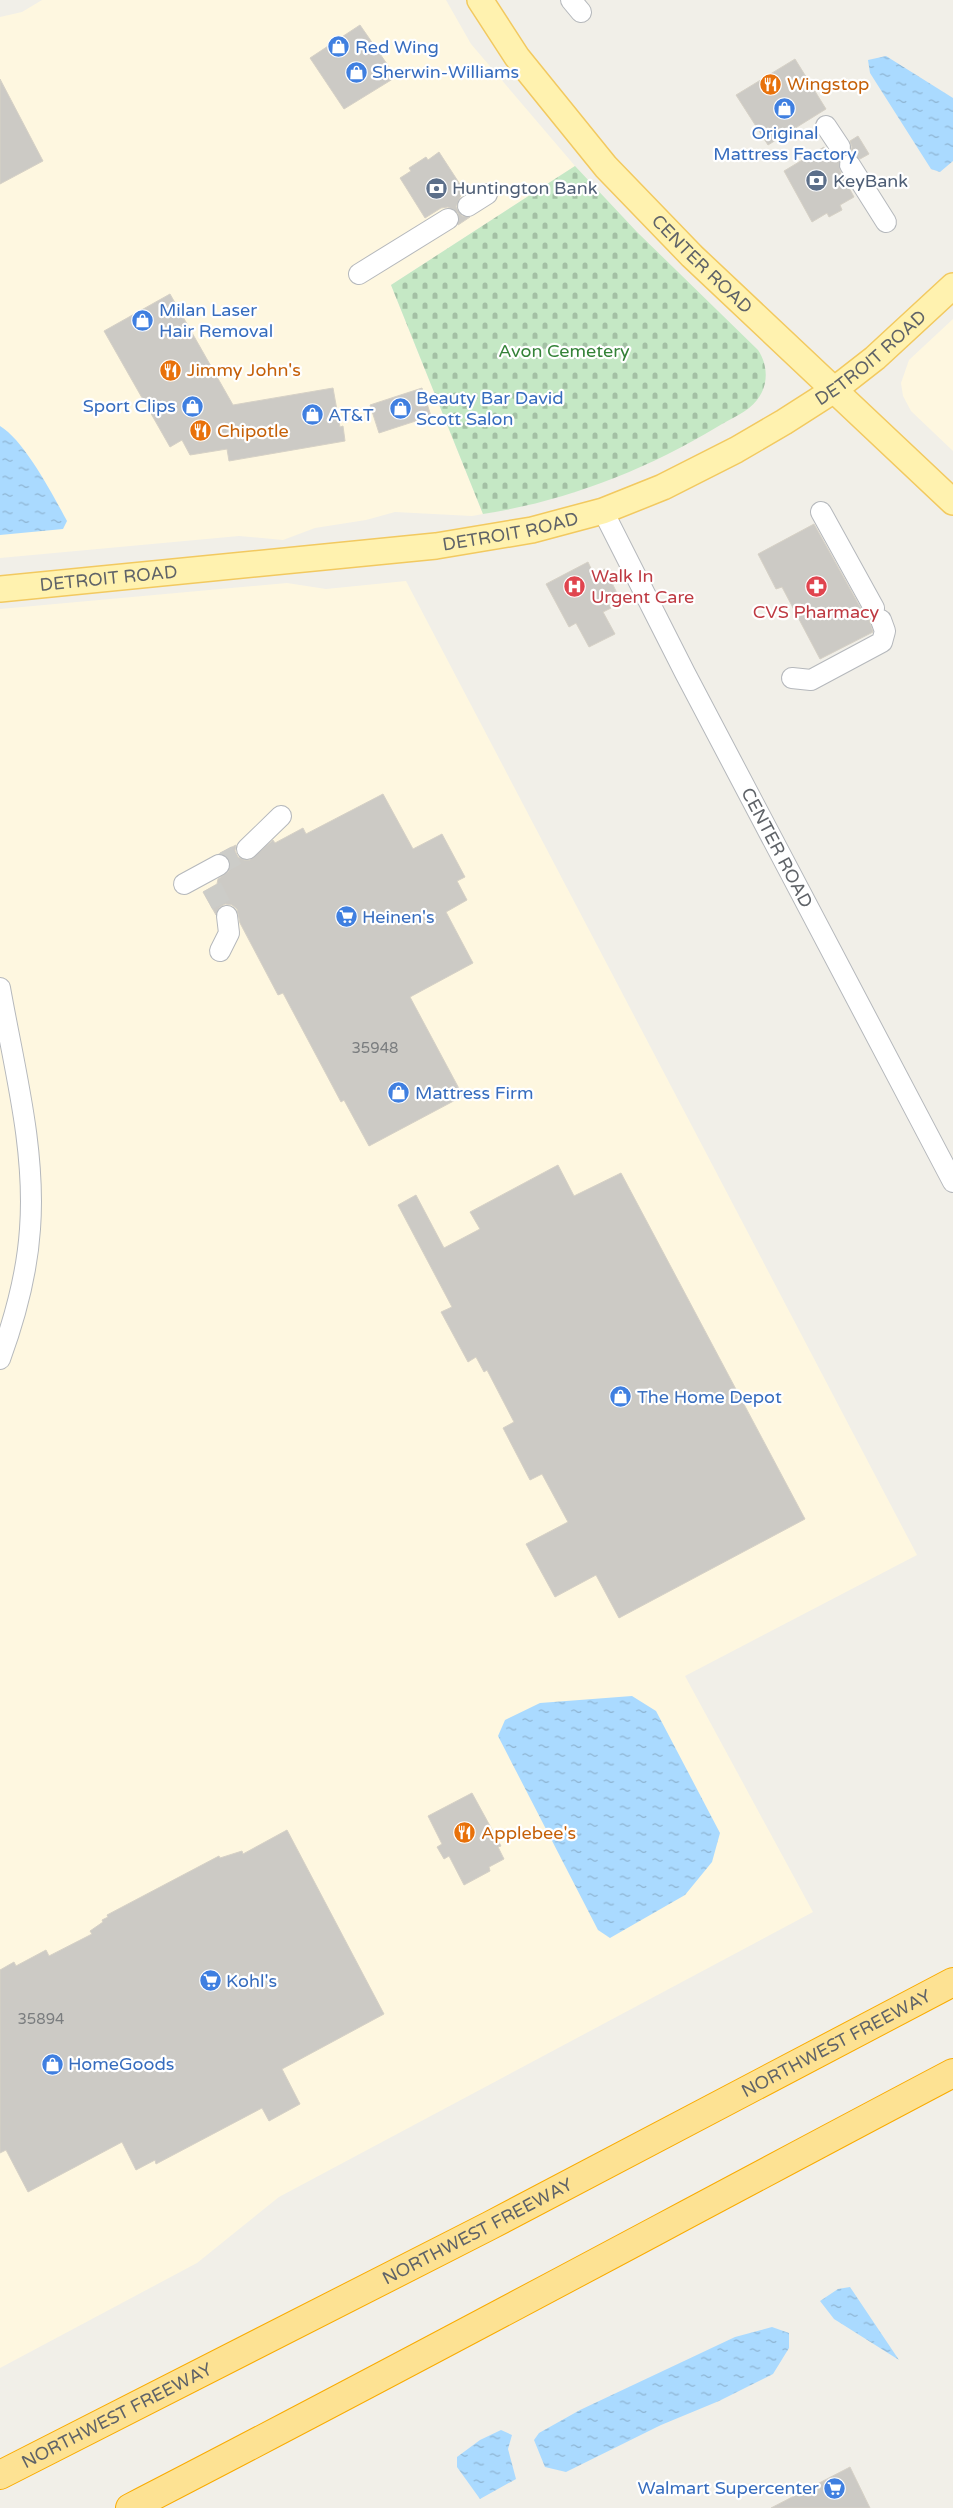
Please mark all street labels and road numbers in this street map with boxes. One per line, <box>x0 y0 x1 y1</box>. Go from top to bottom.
street label: CENTER ROAD <box>647 210 757 318</box>
street label: DETROIT ROAD <box>811 305 931 410</box>
street label: DETROIT ROAD <box>441 507 581 556</box>
street label: DETROIT ROAD <box>39 561 178 596</box>
street label: CENTER ROAD <box>736 784 818 911</box>
street label: NORTHWEST FREEWAY <box>738 1984 935 2102</box>
street label: NORTHWEST FREEWAY <box>379 2173 577 2289</box>
street label: NORTHWEST FREEWAY <box>18 2358 216 2473</box>

